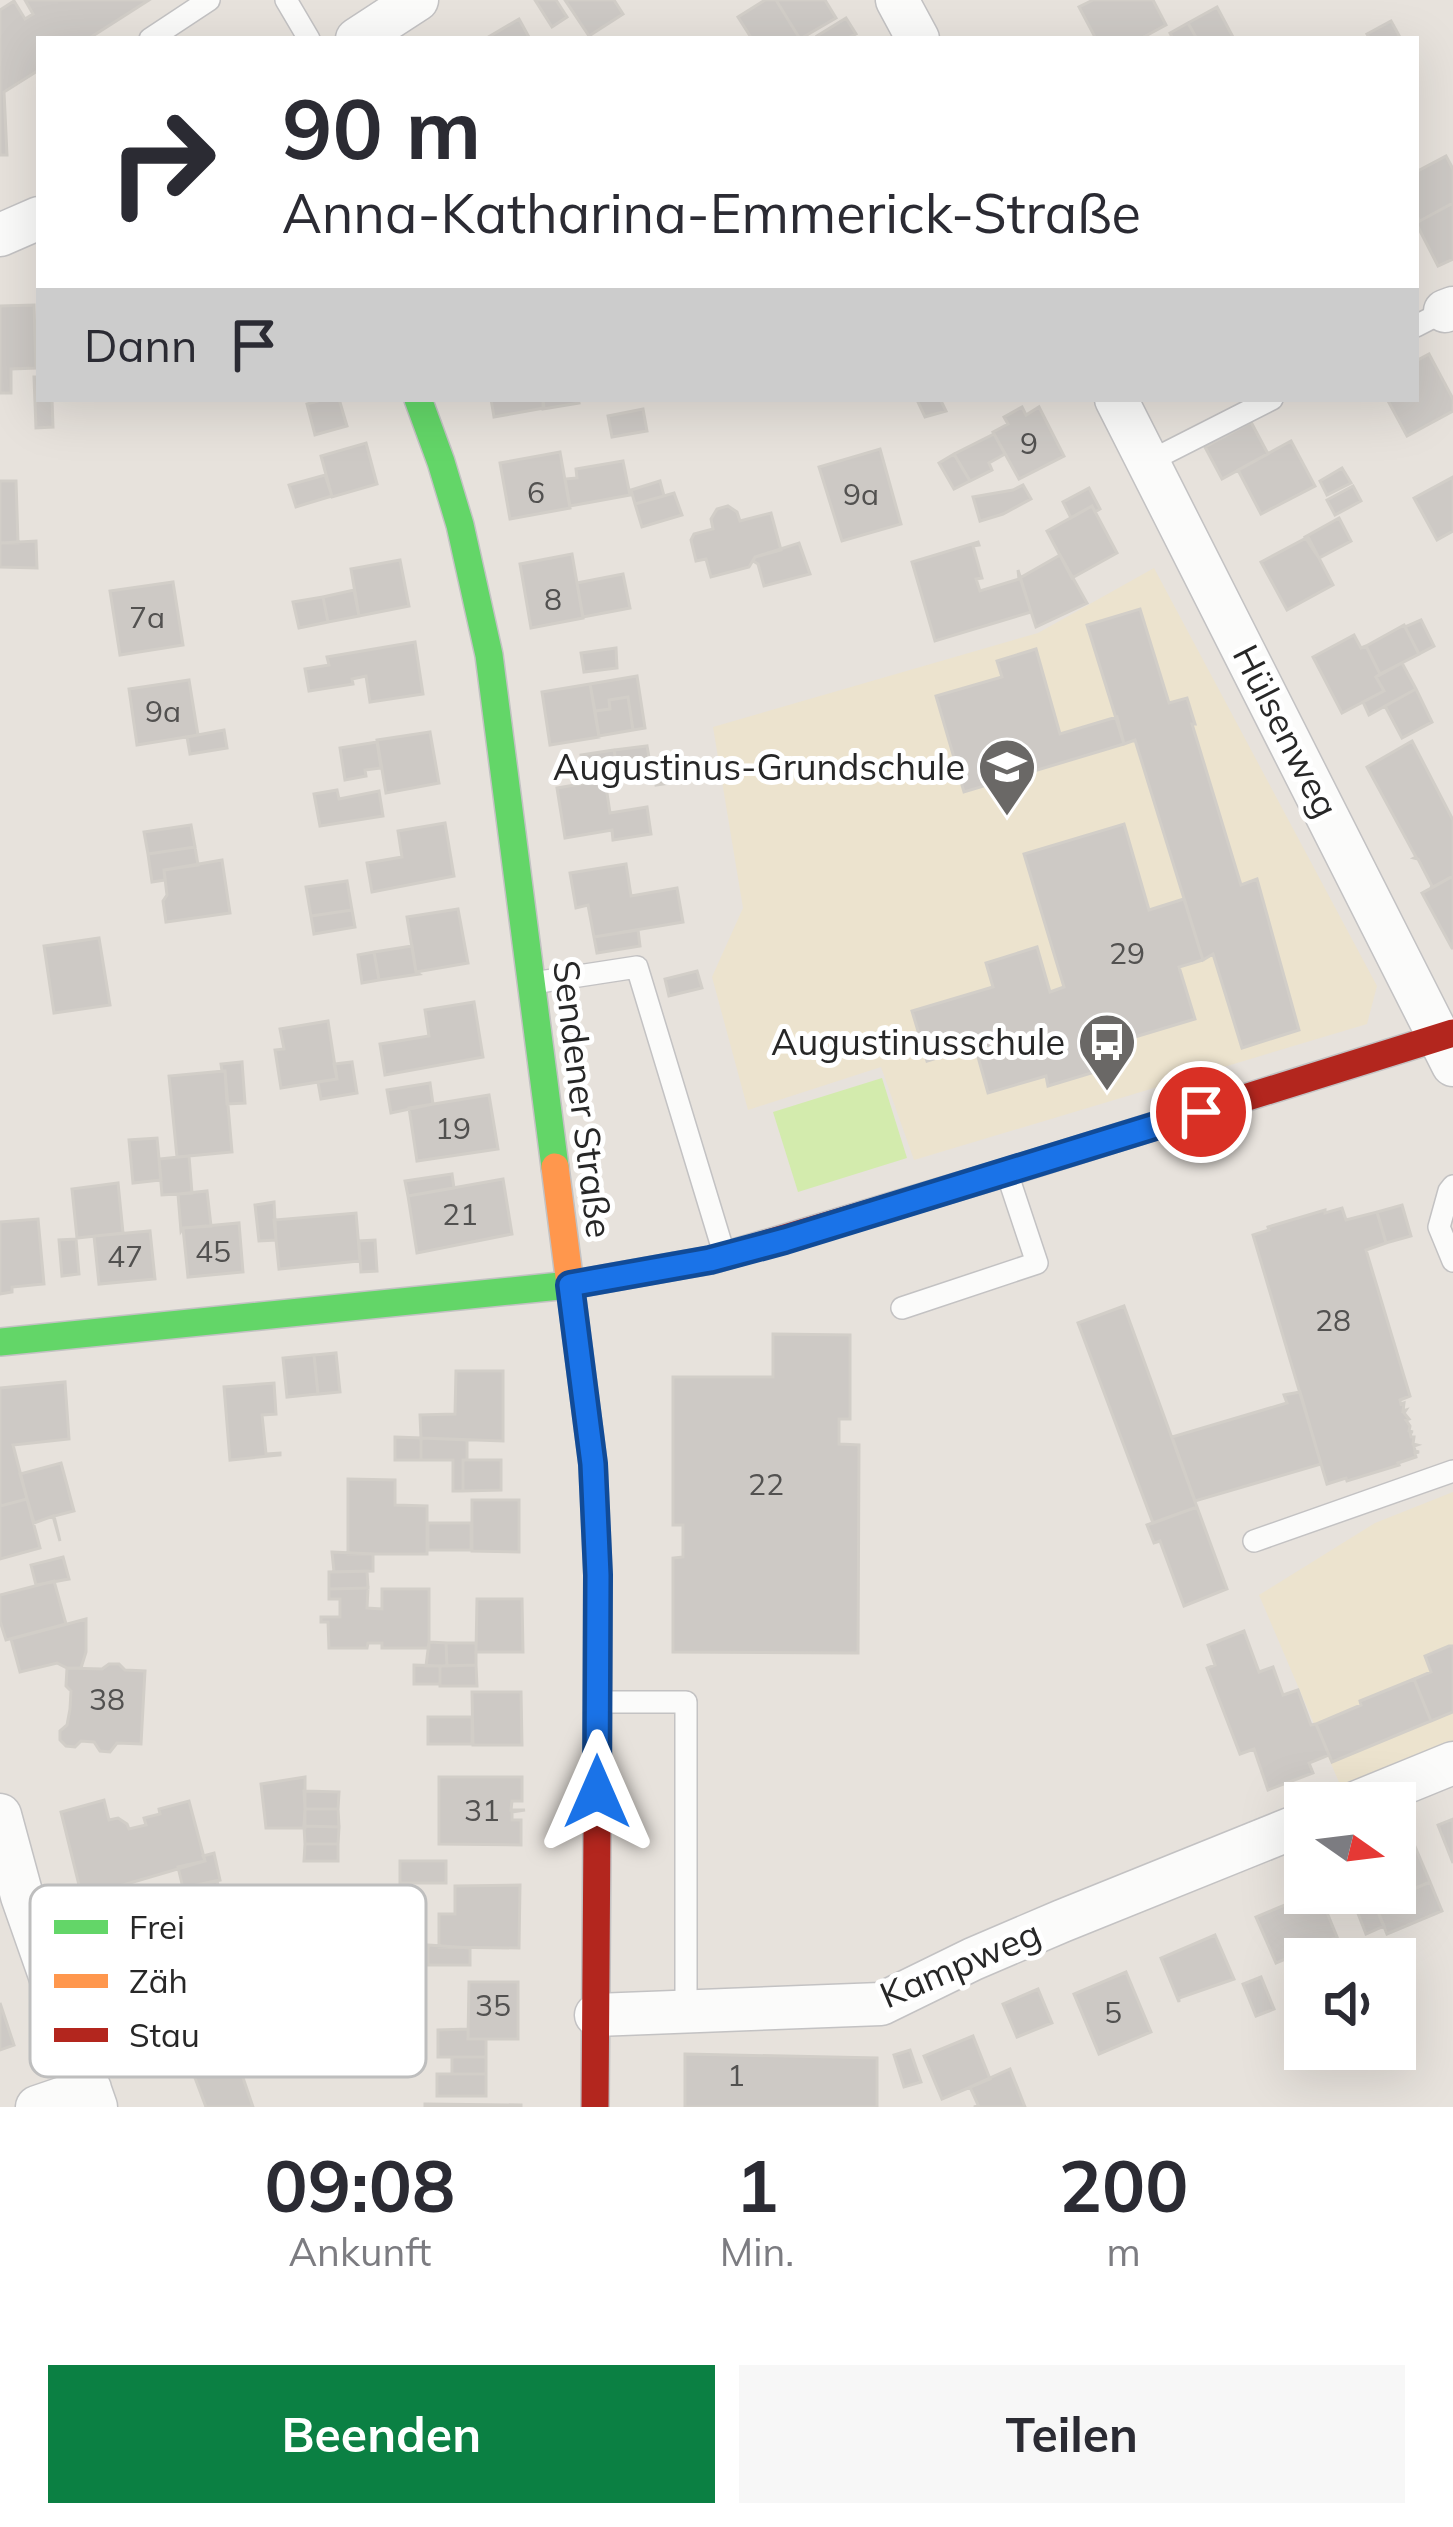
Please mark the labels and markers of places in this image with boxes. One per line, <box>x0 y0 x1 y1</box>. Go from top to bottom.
school or university icon: Augustinus-Grundschule <box>976 736 1038 818</box>
place label: Augustinus-Grundschule <box>553 744 965 789</box>
bus stop icon: Augustinusschule <box>1076 1011 1138 1093</box>
place label: Augustinusschule <box>771 1019 1065 1064</box>
pin <box>1150 1061 1252 1163</box>

